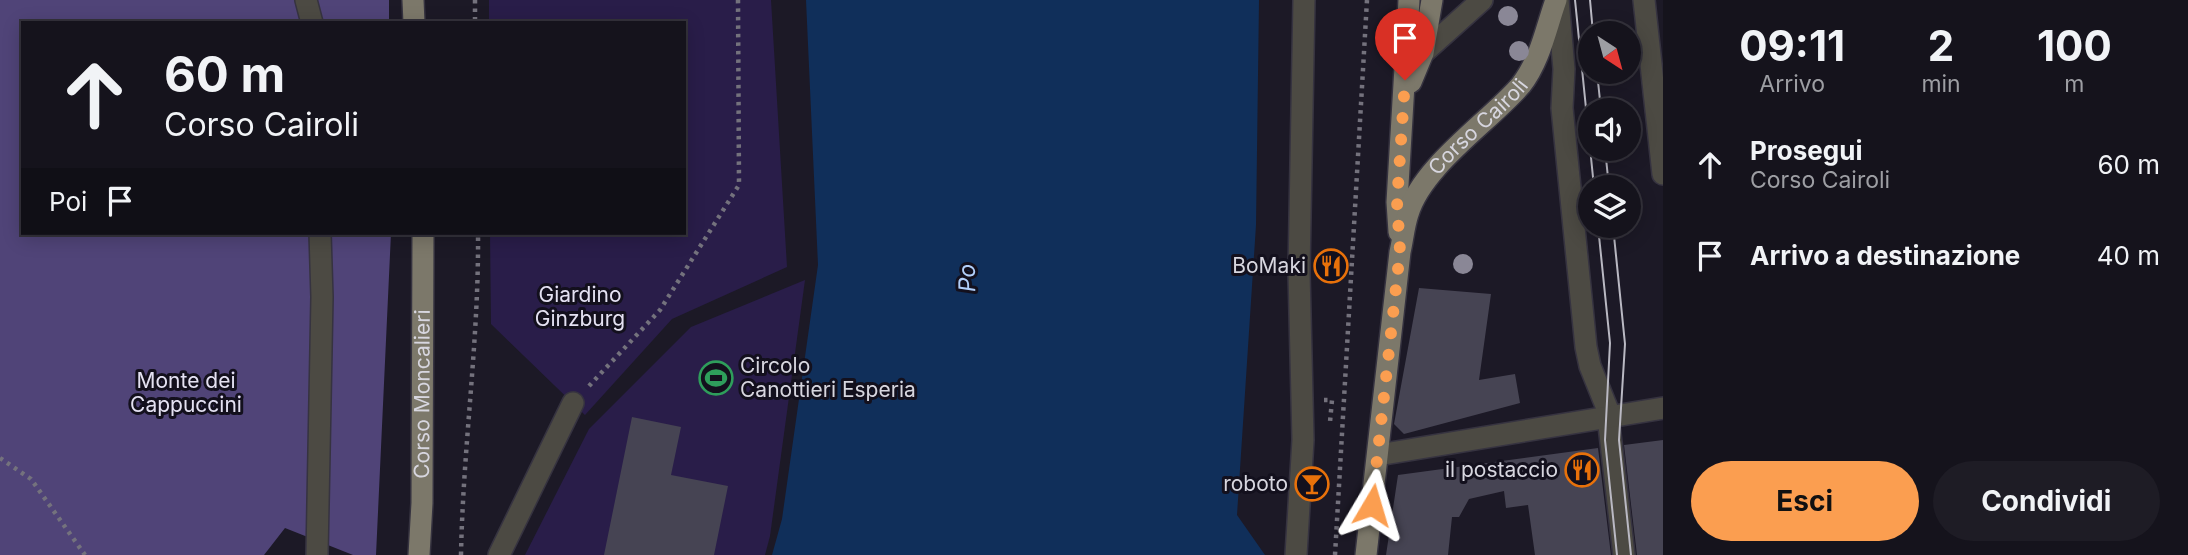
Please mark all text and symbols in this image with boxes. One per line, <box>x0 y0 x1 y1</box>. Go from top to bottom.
pin <box>1375 8 1435 80</box>
icon: arrive <box>1386 19 1424 57</box>
text: 09:11 <box>1739 20 1845 71</box>
text: 2 <box>1928 20 1954 71</box>
text: 100 <box>2037 20 2112 71</box>
north arrow <box>1578 21 1642 84</box>
map controls <box>1578 21 1641 238</box>
text: 60 m <box>164 45 285 104</box>
icon: ahead <box>49 49 140 140</box>
text: Arrivo <box>1759 70 1825 98</box>
text: min <box>1921 70 1961 98</box>
text: m <box>2064 70 2084 98</box>
street label: Corso Cairoli <box>1423 74 1533 180</box>
button: sound <box>1578 98 1641 161</box>
text: Corso Cairoli <box>164 105 359 144</box>
text: Prosegui <box>1750 135 1862 166</box>
icon: ahead <box>1691 146 1729 184</box>
text: 60 m <box>2097 149 2160 180</box>
text: Corso Cairoli <box>1750 166 1890 194</box>
button: layers <box>1578 175 1641 238</box>
icon: arrive <box>101 182 139 220</box>
text: Poi <box>49 186 87 217</box>
icon: arrive <box>1691 237 1729 275</box>
text: Arrivo a destinazione <box>1750 240 2020 271</box>
text: 40 m <box>2097 240 2160 271</box>
restaurant icon: BoMaki <box>1312 247 1350 285</box>
place label: BoMaki <box>1232 253 1306 278</box>
water label: Po <box>953 264 981 292</box>
park label: Giardino Ginzburg <box>535 282 625 331</box>
street label: Corso Moncalieri <box>409 309 435 479</box>
place label: Circolo Canottieri Esperia <box>740 353 916 402</box>
sports icon: Circolo Canottieri Esperia <box>697 359 735 397</box>
park label: Monte dei Cappuccini <box>130 368 242 417</box>
restaurant icon: il postaccio <box>1563 451 1601 489</box>
place label: il postaccio <box>1445 457 1558 482</box>
button: Esci <box>1691 461 1919 541</box>
button: Condividi <box>1933 461 2160 541</box>
bar icon: roboto <box>1293 465 1331 503</box>
position arrow <box>1335 468 1409 542</box>
place label: roboto <box>1223 471 1288 496</box>

